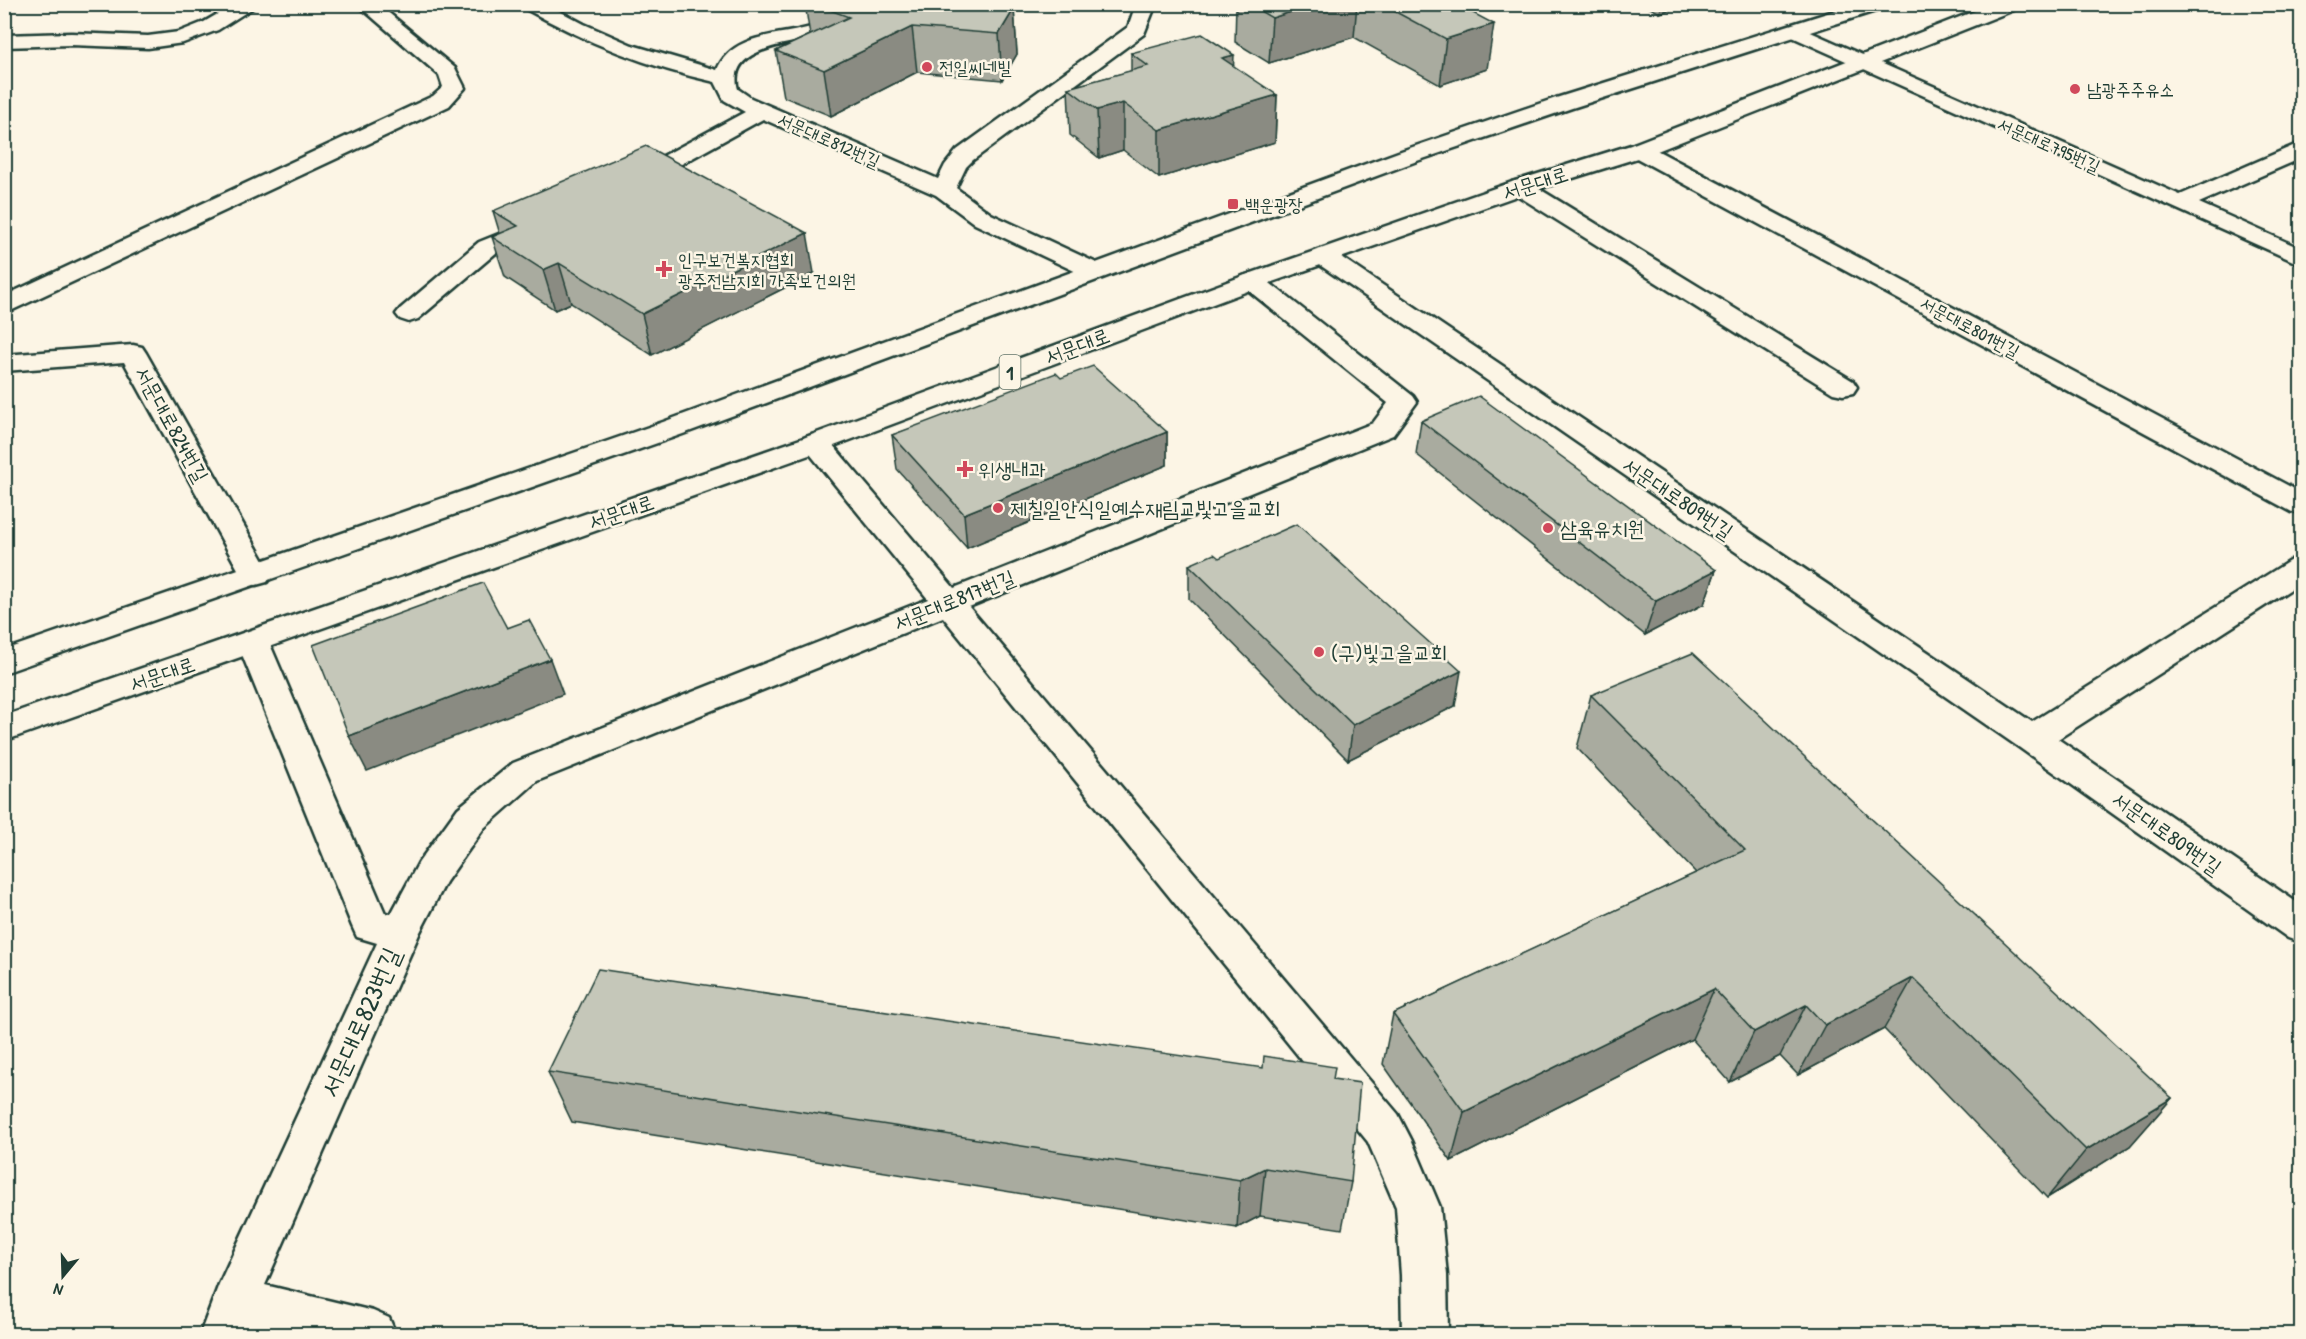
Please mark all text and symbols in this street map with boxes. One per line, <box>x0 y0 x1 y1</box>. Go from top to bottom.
place label: 전일씨네빌 <box>939 55 1012 80</box>
marker: 전일씨네빌 <box>920 60 934 74</box>
place label: 남광주주유소 <box>2087 77 2174 102</box>
marker: 남광주주유소 <box>2068 82 2082 96</box>
street label: 서문대로812번길 <box>774 106 885 174</box>
street label: 서문대로795번길 <box>1994 111 2105 179</box>
street label: 서문대로 <box>1498 159 1572 207</box>
place label: 백운광장 <box>1245 192 1303 217</box>
marker: 백운광장 <box>1226 197 1240 211</box>
place label: 인구보건복지협회 광주전남지회 가족보건의원 <box>678 247 856 293</box>
marker: 인구보건복지협회 광주전남지회 가족보건의원 <box>655 260 673 278</box>
street label: 서문대로801번길 <box>1916 290 2025 364</box>
street label: 서문대로 <box>1040 320 1114 372</box>
road number: 1 <box>1000 355 1020 389</box>
street label: 서문대로824번길 <box>128 361 216 487</box>
street label: 서문대로809번길 <box>1617 450 1739 546</box>
place label: 위생내과 <box>978 455 1046 484</box>
marker: 위생내과 <box>956 460 974 478</box>
street label: 서문대로 <box>584 487 658 537</box>
place label: 제칠일안식일예수재림교빛고을교회 <box>1010 494 1280 523</box>
marker: 제칠일안식일예수재림교빛고을교회 <box>991 501 1005 515</box>
place label: 삼육유치원 <box>1560 514 1645 543</box>
marker: 삼육유치원 <box>1541 521 1555 535</box>
street label: 서문대로817번길 <box>889 562 1019 638</box>
place label: (구)빛고을교회 <box>1331 638 1447 667</box>
marker: (구)빛고을교회 <box>1312 645 1326 659</box>
street label: 서문대로 <box>125 649 199 699</box>
street label: 서문대로809번길 <box>2106 785 2228 882</box>
street label: 서문대로823번길 <box>311 941 409 1102</box>
north arrow <box>33 1246 93 1306</box>
text: N <box>50 1278 66 1302</box>

